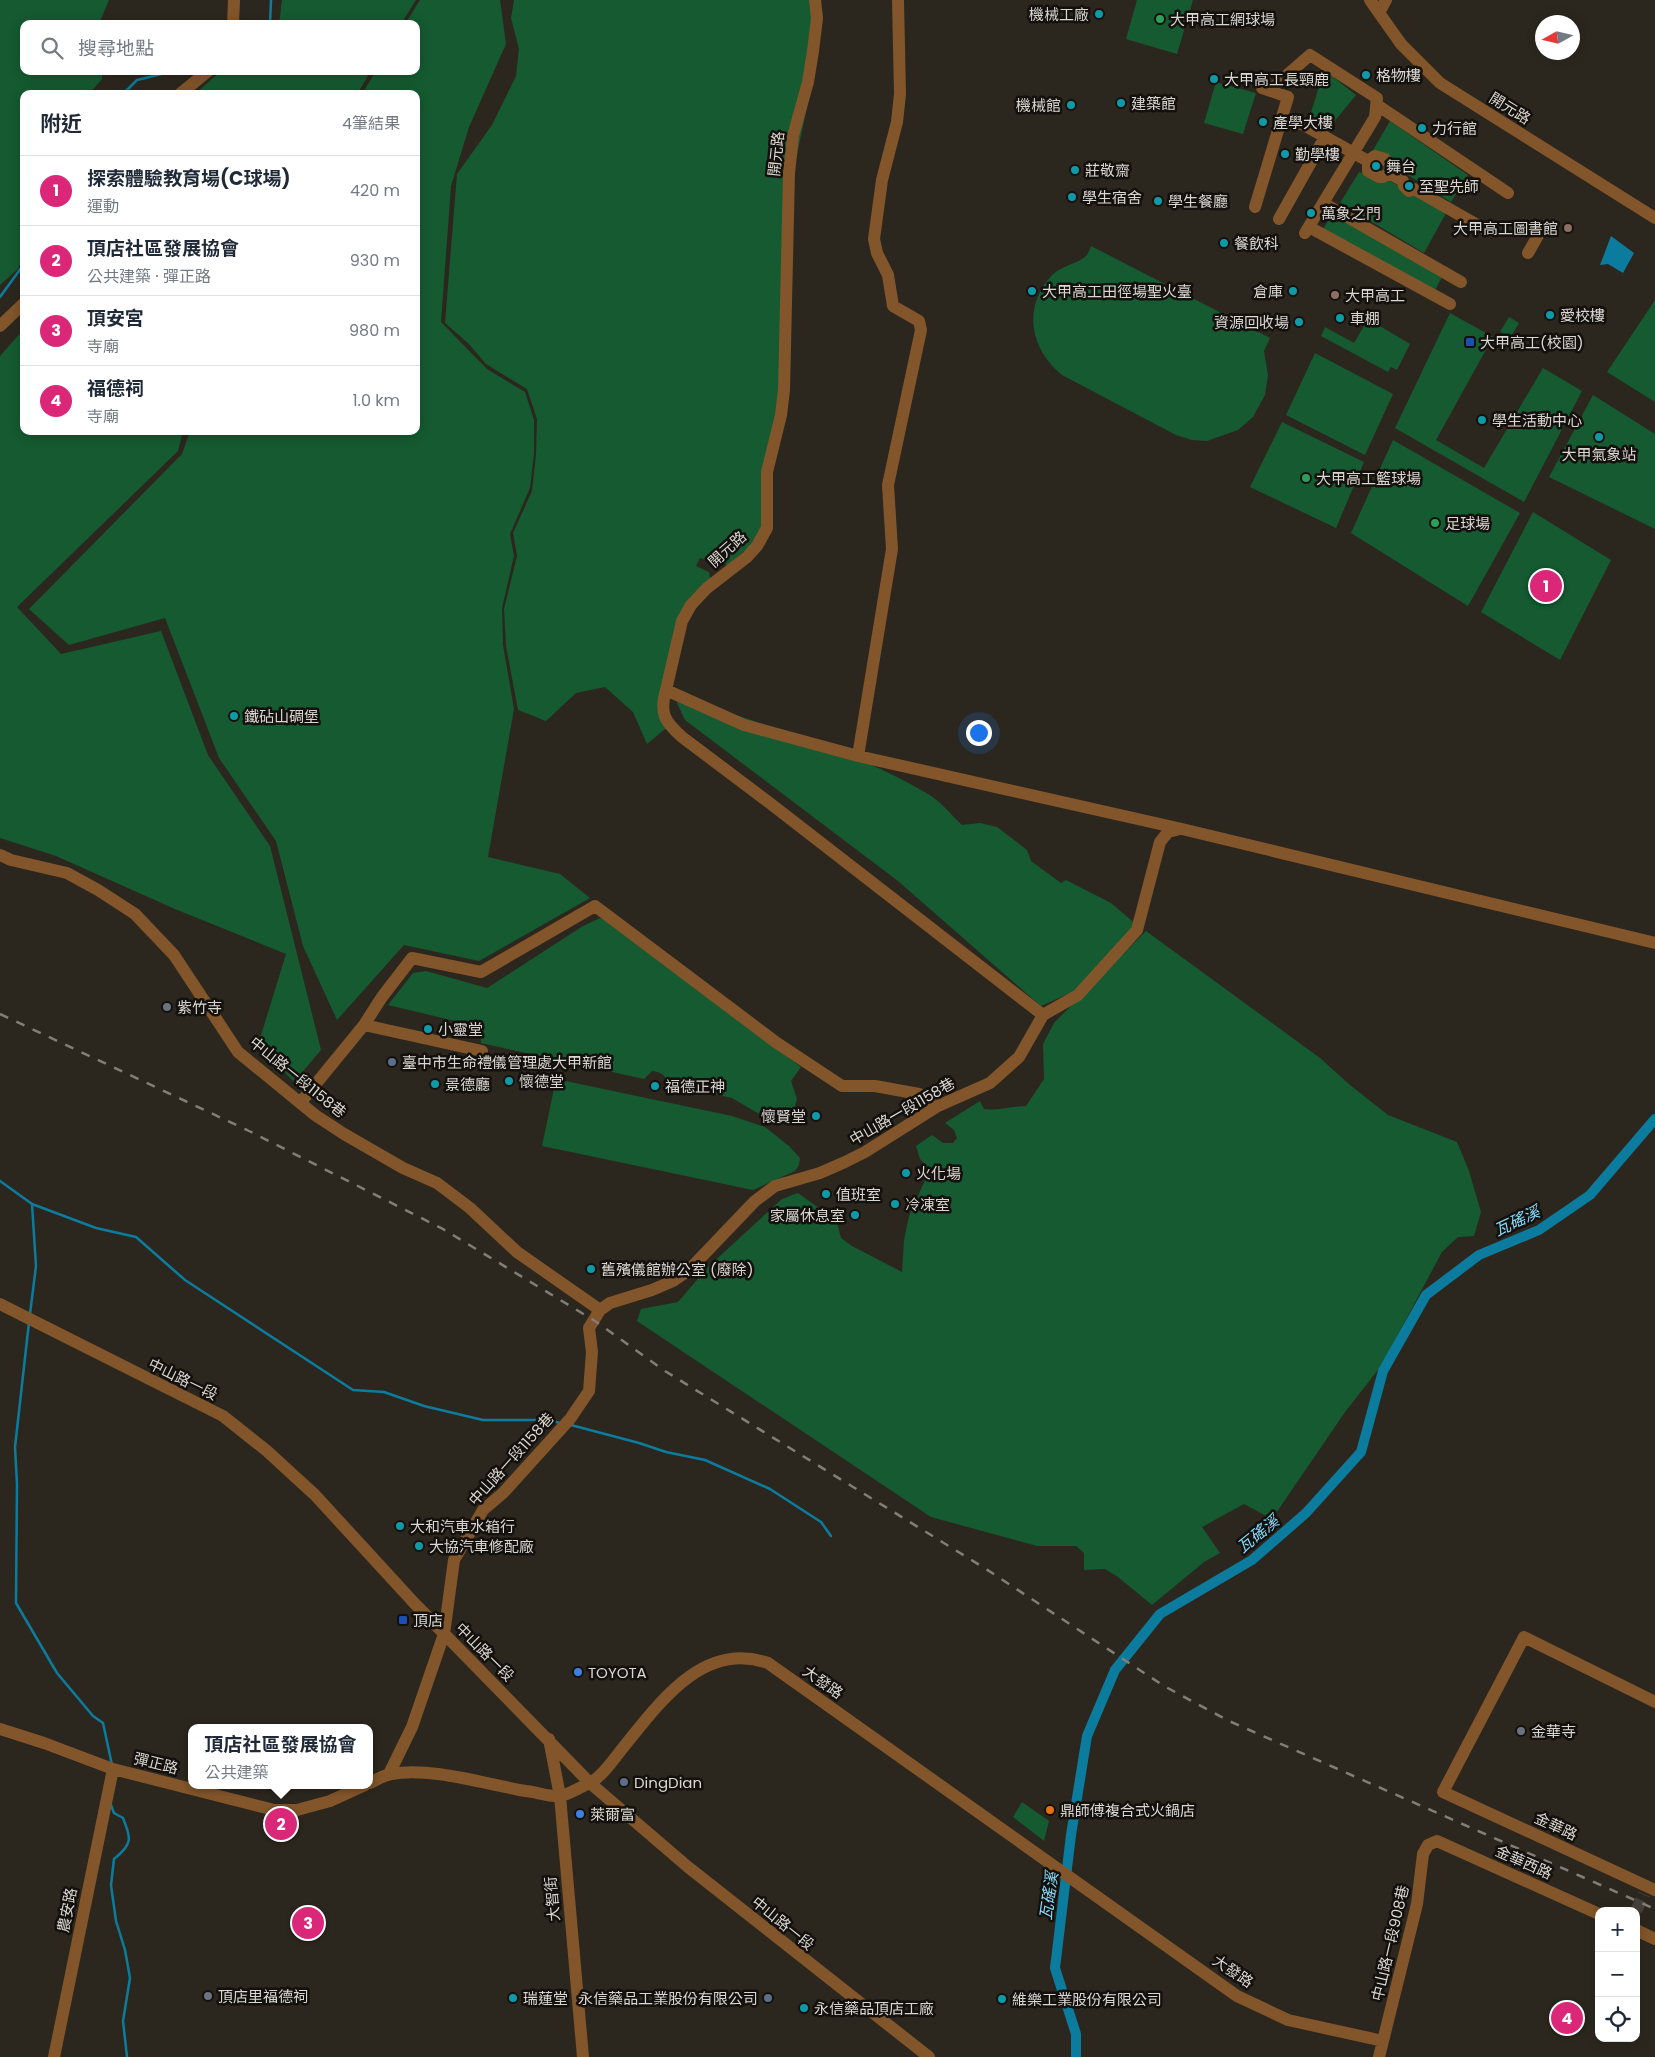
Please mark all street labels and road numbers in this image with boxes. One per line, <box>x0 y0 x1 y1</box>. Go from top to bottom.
street label: 開元路 <box>1485 87 1535 129</box>
street label: 開元路 <box>763 131 789 177</box>
street label: 開元路 <box>703 526 751 572</box>
street label: 中山路一段1158巷 <box>245 1032 351 1122</box>
street label: 中山路一段1158巷 <box>845 1072 959 1150</box>
street label: 中山路一段 <box>145 1353 221 1405</box>
street label: 中山路一段1158巷 <box>464 1408 558 1510</box>
street label: 中山路一段 <box>451 1618 519 1686</box>
street label: 大發路 <box>799 1660 847 1704</box>
street label: 彈正路 <box>132 1747 180 1779</box>
street label: 金華路 <box>1531 1807 1581 1845</box>
street label: 金華西路 <box>1492 1840 1556 1884</box>
street label: 大智街 <box>540 1876 564 1922</box>
street label: 中山路一段908巷 <box>1366 1883 1414 2003</box>
street label: 農安路 <box>52 1886 82 1934</box>
street label: 中山路一段 <box>747 1891 819 1955</box>
street label: 大發路 <box>1208 1950 1258 1992</box>

